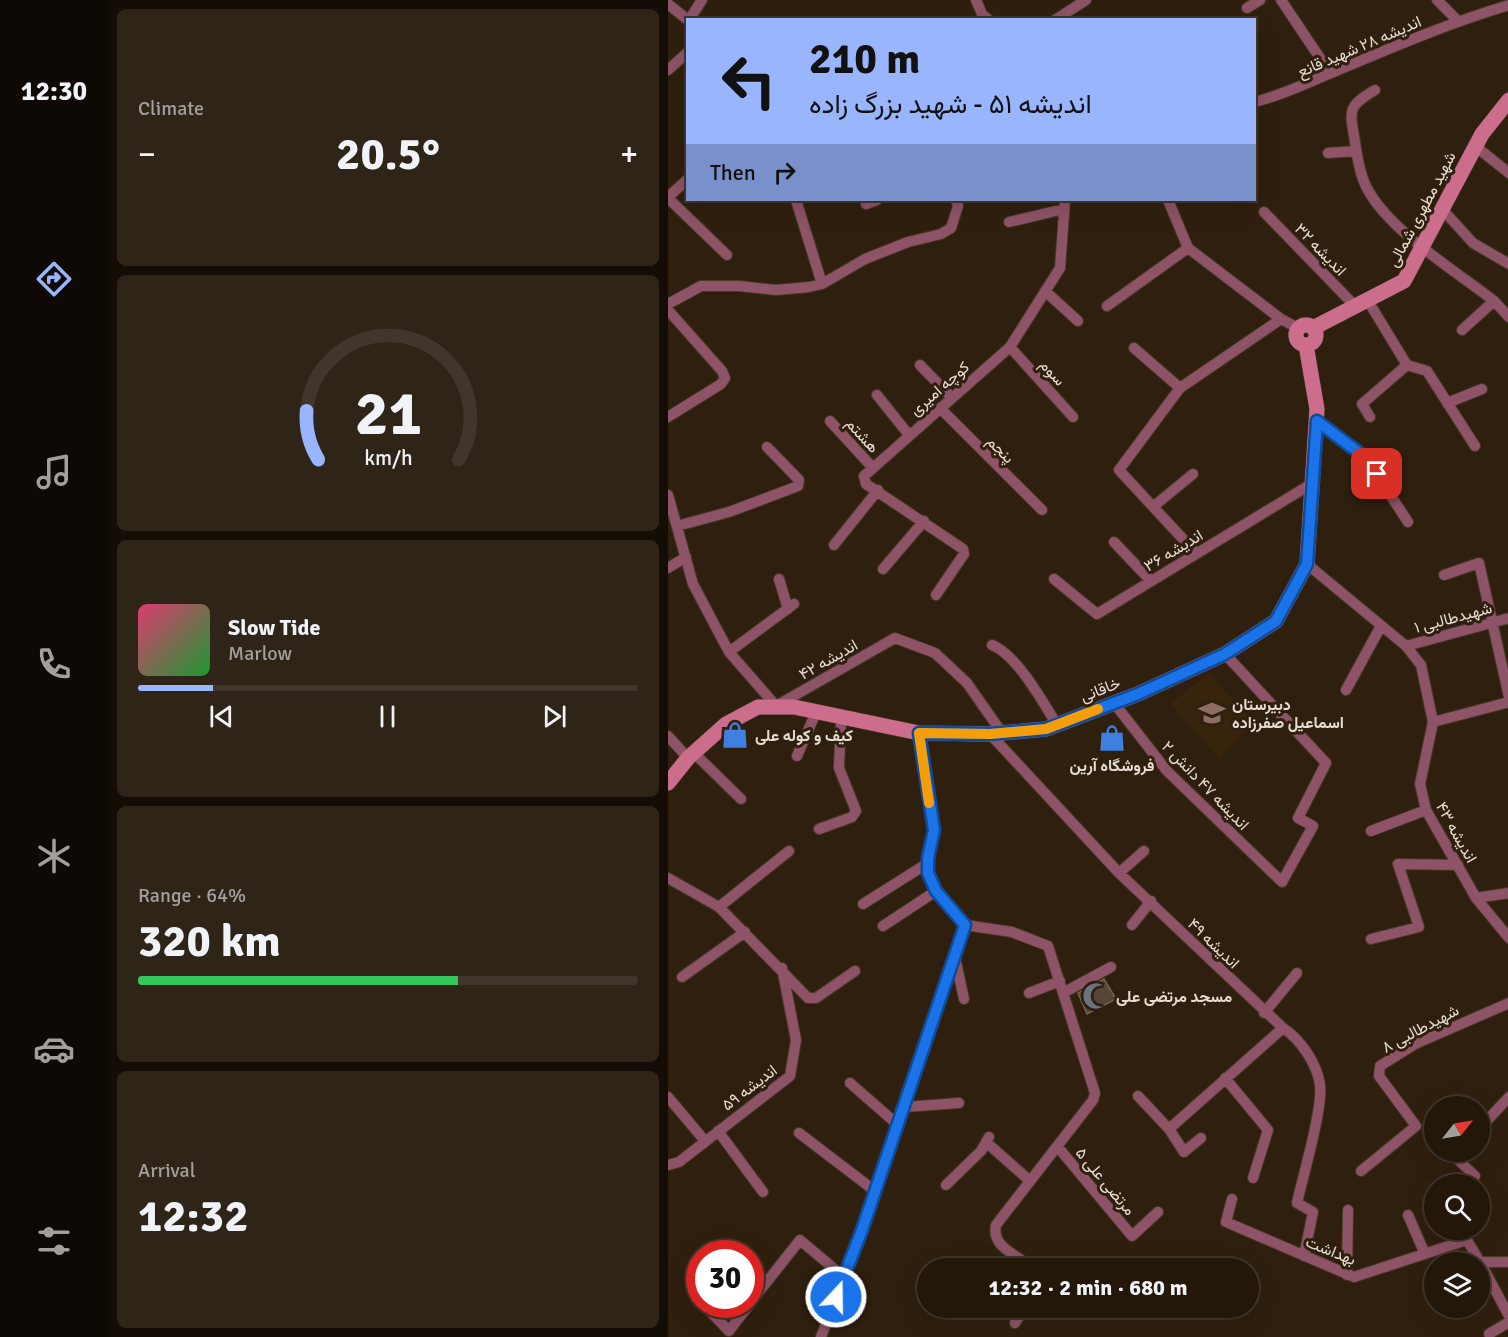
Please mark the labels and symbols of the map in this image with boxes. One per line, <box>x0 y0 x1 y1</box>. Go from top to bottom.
street label: اندیشه ۲۸ شهید قانع <box>1294 12 1425 83</box>
street label: شهید مطهری شمالی <box>1383 148 1461 271</box>
street label: اندیشه ۳۲ <box>1290 219 1350 280</box>
street label: سوم <box>1035 355 1069 390</box>
street label: کوچه امیری <box>906 357 974 421</box>
street label: هشتم <box>841 414 883 457</box>
street label: پنجم <box>981 432 1018 469</box>
pin <box>1351 448 1402 499</box>
street label: اندیشه ۳۶ <box>1140 525 1207 576</box>
street label: شهیدطالبی ۱ <box>1412 598 1494 638</box>
street label: اندیشه ۴۲ <box>796 635 861 685</box>
street label: خاقانی <box>1077 673 1124 707</box>
place label: دبیرستان اسماعیل صفرزاده <box>1232 695 1344 733</box>
school or university icon: دبیرستان اسماعیل صفرزاده <box>1197 698 1227 728</box>
shop icon: کیف و کوله علی <box>720 720 750 750</box>
shop icon: فروشگاه آرین <box>1097 723 1127 753</box>
place label: کیف و کوله علی <box>755 726 853 746</box>
street label: اندیشه ۴۷ دانش ۲ <box>1158 737 1253 835</box>
place label: فروشگاه آرین <box>1070 756 1154 776</box>
street label: اندیشه ۴۳ <box>1431 798 1481 867</box>
street label: اندیشه ۴۹ <box>1183 914 1243 973</box>
mosque icon: مسجد مرتضی علی <box>1081 981 1111 1011</box>
place label: مسجد مرتضی علی <box>1116 987 1233 1007</box>
street label: شهیدطالبی ۸ <box>1378 1000 1462 1058</box>
street label: اندیشه ۵۹ <box>718 1060 781 1115</box>
north arrow <box>1424 1096 1490 1162</box>
street label: مرتضی علی ۵ <box>1071 1143 1140 1220</box>
street label: بهداشت <box>1303 1232 1359 1270</box>
speed limit sign: 30 <box>686 1240 764 1318</box>
position arrow <box>804 1265 868 1329</box>

